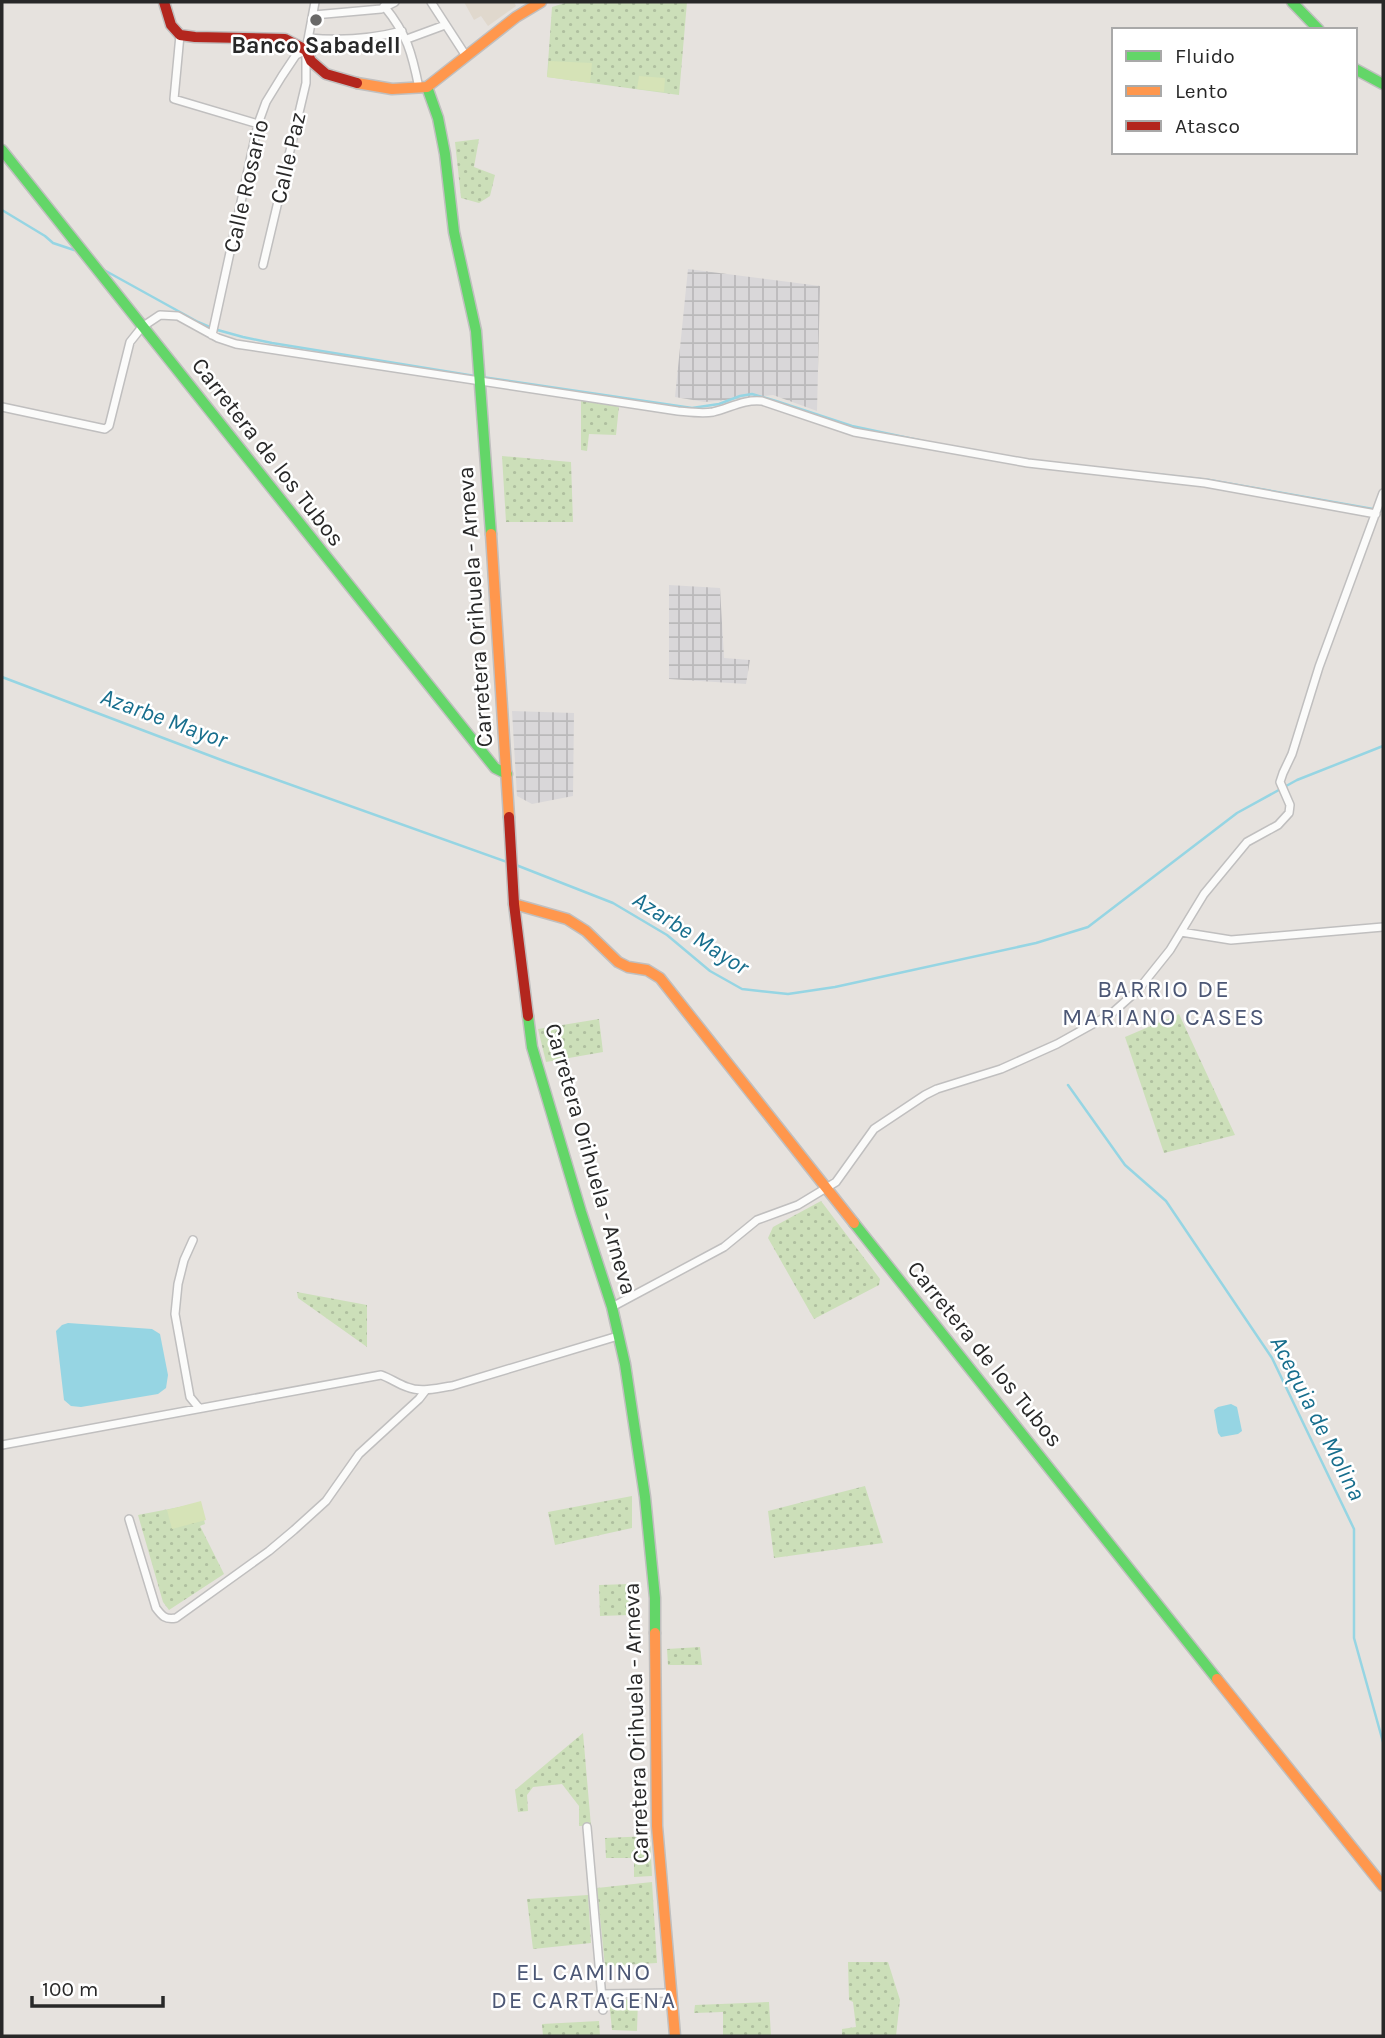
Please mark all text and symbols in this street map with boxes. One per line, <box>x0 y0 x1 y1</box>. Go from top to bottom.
marker: Banco Sabadell <box>308 12 324 28</box>
legend <box>1112 28 1357 154</box>
place label: Banco Sabadell <box>231 32 401 59</box>
text: Fluido <box>1175 44 1235 68</box>
text: Lento <box>1175 79 1228 103</box>
street label: Calle Paz <box>264 110 312 206</box>
text: Atasco <box>1175 114 1240 138</box>
street label: Calle Rosario <box>218 117 274 255</box>
street label: Carretera de los Tubos <box>186 352 350 552</box>
street label: Carretera Orihuela - Arneva <box>452 466 498 748</box>
water label: Azarbe Mayor <box>97 682 232 754</box>
water label: Azarbe Mayor <box>628 885 755 981</box>
district label: BARRIO DE MARIANO CASES <box>1062 975 1266 1031</box>
street label: Carretera Orihuela - Arneva <box>539 1020 643 1298</box>
street label: Carretera de los Tubos <box>902 1255 1068 1453</box>
water label: Acequia de Molina <box>1264 1331 1372 1505</box>
street label: Carretera Orihuela - Arneva <box>618 1582 654 1864</box>
district label: EL CAMINO DE CARTAGENA <box>491 1958 677 2014</box>
scale bar <box>32 1965 163 2009</box>
text: 100 m <box>42 1977 99 2001</box>

